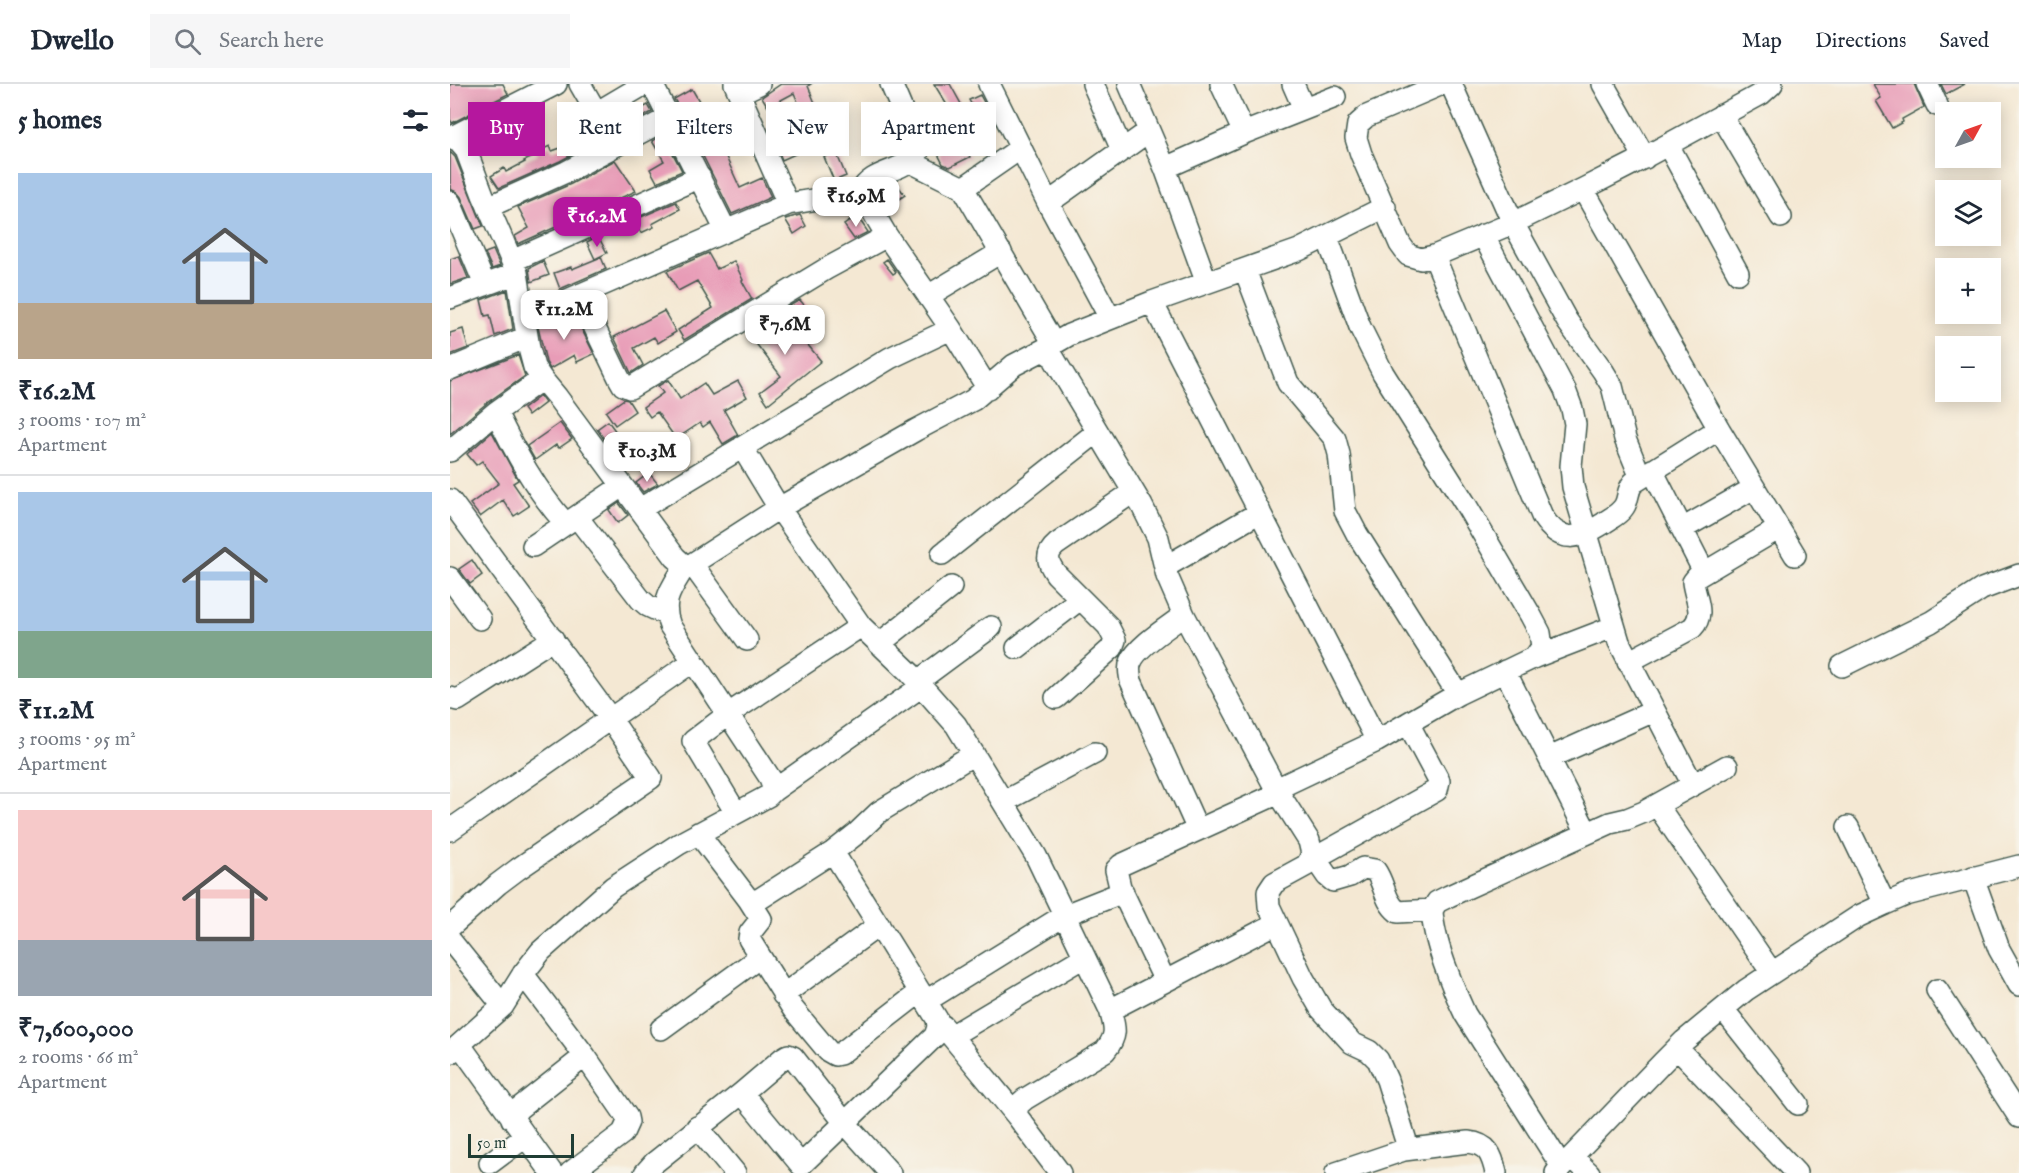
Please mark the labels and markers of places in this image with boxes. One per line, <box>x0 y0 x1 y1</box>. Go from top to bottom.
pin: ₹16.9M <box>807 177 905 228</box>
pin: ₹16.2M <box>548 197 646 248</box>
pin: ₹11.2M <box>515 290 613 341</box>
pin: ₹7.6M <box>743 305 827 356</box>
pin: ₹10.3M <box>598 432 696 483</box>

